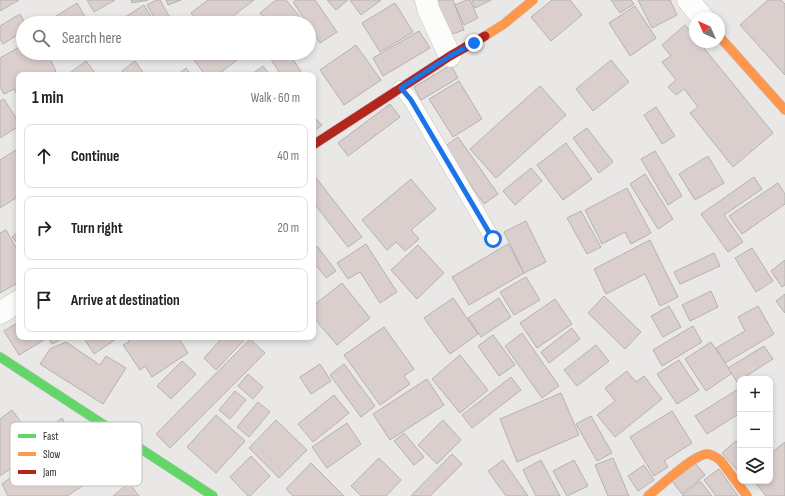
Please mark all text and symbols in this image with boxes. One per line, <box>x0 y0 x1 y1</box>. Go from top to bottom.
north arrow <box>689 12 725 48</box>
search box <box>16 16 316 60</box>
icon: search <box>30 27 52 49</box>
text: Search here <box>62 29 122 48</box>
route end <box>465 34 483 52</box>
text: 1 min <box>32 88 64 108</box>
text: Walk · 60 m <box>251 90 300 106</box>
icon: ahead <box>33 145 55 167</box>
text: Continue <box>71 147 120 166</box>
text: 40 m <box>277 148 299 164</box>
icon: right <box>33 217 55 239</box>
text: Turn right <box>71 219 123 238</box>
text: 20 m <box>277 220 299 236</box>
route start <box>484 230 502 248</box>
icon: arrive <box>33 289 55 311</box>
text: Arrive at destination <box>71 291 180 310</box>
map controls <box>737 376 773 484</box>
button: + <box>737 376 773 412</box>
button: − <box>737 412 773 448</box>
legend <box>10 422 142 486</box>
text: Fast <box>43 430 59 443</box>
text: Slow <box>43 448 60 461</box>
button: layers <box>737 448 773 484</box>
text: Jam <box>42 466 57 479</box>

